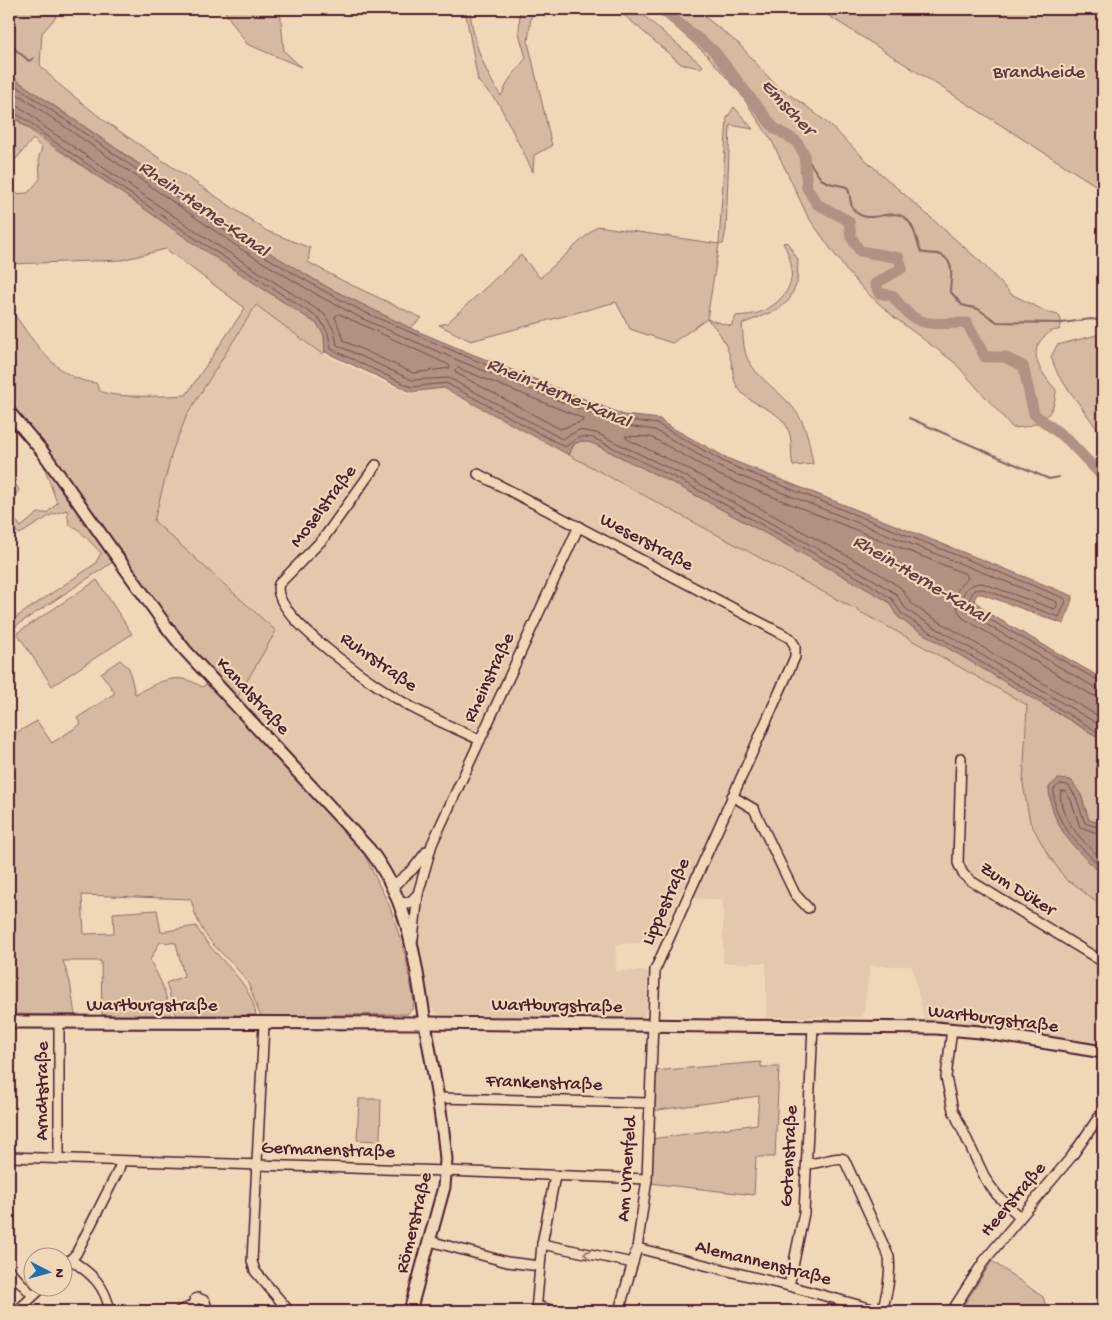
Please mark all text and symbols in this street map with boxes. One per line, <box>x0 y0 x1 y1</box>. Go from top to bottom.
park label: Brandheide <box>992 62 1085 85</box>
water label: Emscher <box>755 75 822 144</box>
water label: Rhein-Herne-Kanal <box>133 156 274 264</box>
water label: Rhein-Herne-Kanal <box>483 353 635 435</box>
street label: Moselstraße <box>286 461 363 553</box>
street label: Weserstraße <box>595 509 697 577</box>
water label: Rhein-Herne-Kanal <box>848 531 993 630</box>
street label: Ruhrstraße <box>335 628 421 698</box>
street label: Rheinstraße <box>459 629 521 727</box>
street label: Kanalstraße <box>210 653 294 741</box>
street label: Lippestraße <box>638 855 696 949</box>
street label: Zum Düker <box>975 858 1061 924</box>
street label: Wartburgstraße <box>491 994 623 1020</box>
street label: Wartburgstraße <box>86 995 218 1018</box>
street label: Wartburgstraße <box>927 1001 1060 1039</box>
street label: Arndtstraße <box>32 1041 55 1141</box>
street label: Frankenstraße <box>484 1070 603 1098</box>
street label: Gotenstraße <box>776 1104 804 1207</box>
street label: Am Urnenfeld <box>613 1114 643 1223</box>
street label: Germanenstraße <box>261 1137 395 1165</box>
street label: Heerstraße <box>976 1158 1052 1242</box>
street label: Römerstraße <box>391 1170 439 1276</box>
street label: Alemannenstraße <box>693 1236 834 1292</box>
north arrow <box>22 1248 72 1298</box>
one-way arrow <box>583 1249 592 1259</box>
text: N <box>50 1268 67 1279</box>

